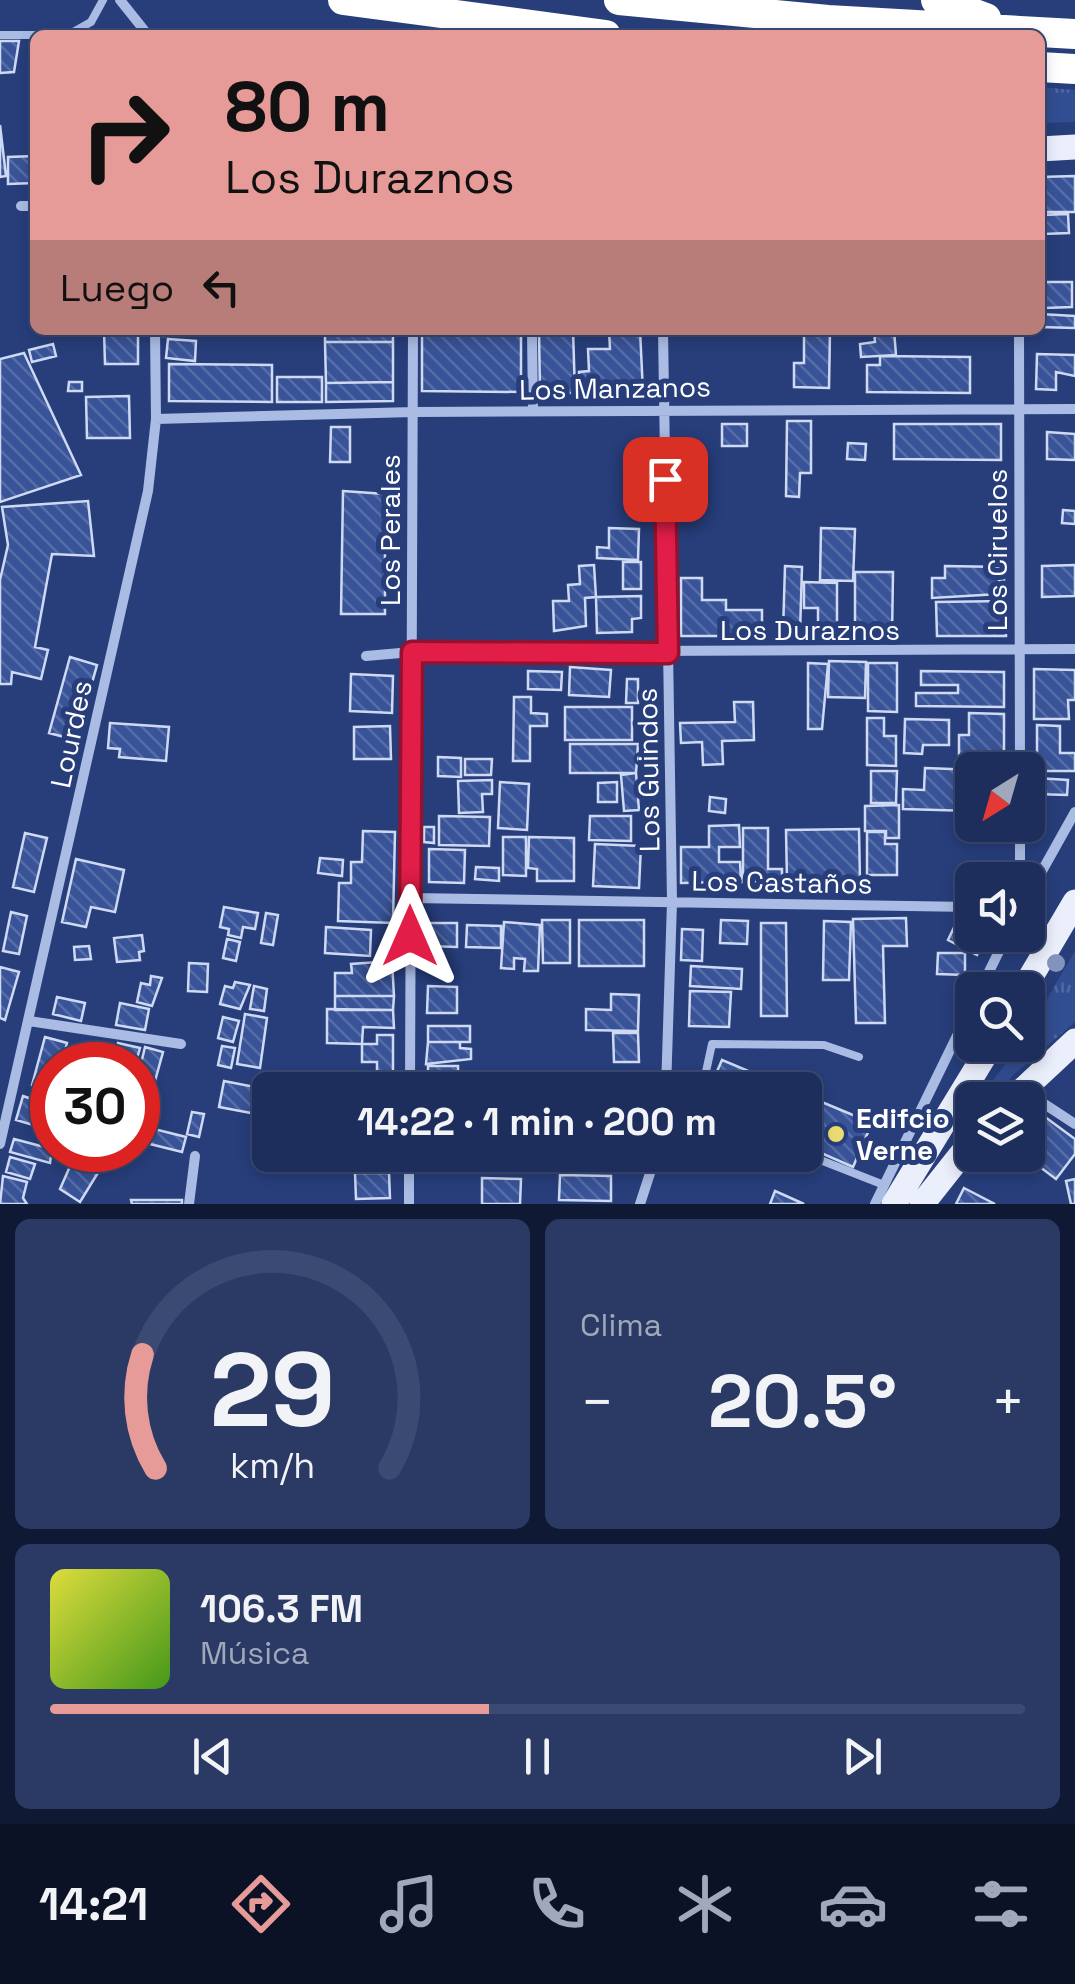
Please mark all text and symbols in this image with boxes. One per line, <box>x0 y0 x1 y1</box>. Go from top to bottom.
text: 80 m <box>225 62 390 151</box>
icon: right <box>60 70 190 200</box>
text: Los Duraznos <box>225 149 515 206</box>
icon: left <box>194 260 249 315</box>
text: Luego <box>60 264 174 312</box>
street label: Los Manzanos <box>519 368 711 408</box>
pin <box>623 437 708 522</box>
icon: arrive <box>638 452 693 507</box>
street label: Los Perales <box>372 454 408 606</box>
street label: Los Ciruelos <box>979 469 1015 631</box>
street label: Los Duraznos <box>720 612 900 648</box>
street label: Lourdes <box>42 677 100 791</box>
street label: Los Guindos <box>629 688 667 852</box>
north arrow <box>955 752 1045 842</box>
map controls <box>955 752 1045 1172</box>
street label: Los Castaños <box>691 862 873 902</box>
button: sound <box>955 862 1045 952</box>
position arrow <box>358 884 462 988</box>
button: search <box>955 972 1045 1062</box>
speed limit sign: 30 <box>30 1042 160 1172</box>
button: layers <box>955 1082 1045 1172</box>
text: 14:22 · 1 min · 200 m <box>357 1098 717 1146</box>
place label: Edifcio Verne <box>856 1100 950 1168</box>
marker: Edifcio Verne <box>825 1123 847 1145</box>
text: Clima <box>580 1305 662 1345</box>
text: 29 <box>210 1324 335 1456</box>
text: 20.5° <box>708 1353 897 1449</box>
text: − <box>580 1367 614 1437</box>
text: + <box>991 1367 1025 1437</box>
text: km/h <box>230 1443 315 1488</box>
text: 106.3 FM <box>200 1585 363 1633</box>
text: Música <box>200 1633 310 1673</box>
icon: previous <box>185 1729 240 1784</box>
icon: pause <box>510 1729 565 1784</box>
icon: next <box>835 1729 890 1784</box>
icon: directions <box>226 1869 296 1939</box>
icon: music <box>374 1869 444 1939</box>
icon: phone <box>522 1869 592 1939</box>
icon: climate <box>670 1869 740 1939</box>
icon: car <box>818 1869 888 1939</box>
icon: filters <box>966 1869 1036 1939</box>
text: 14:21 <box>39 1876 148 1933</box>

